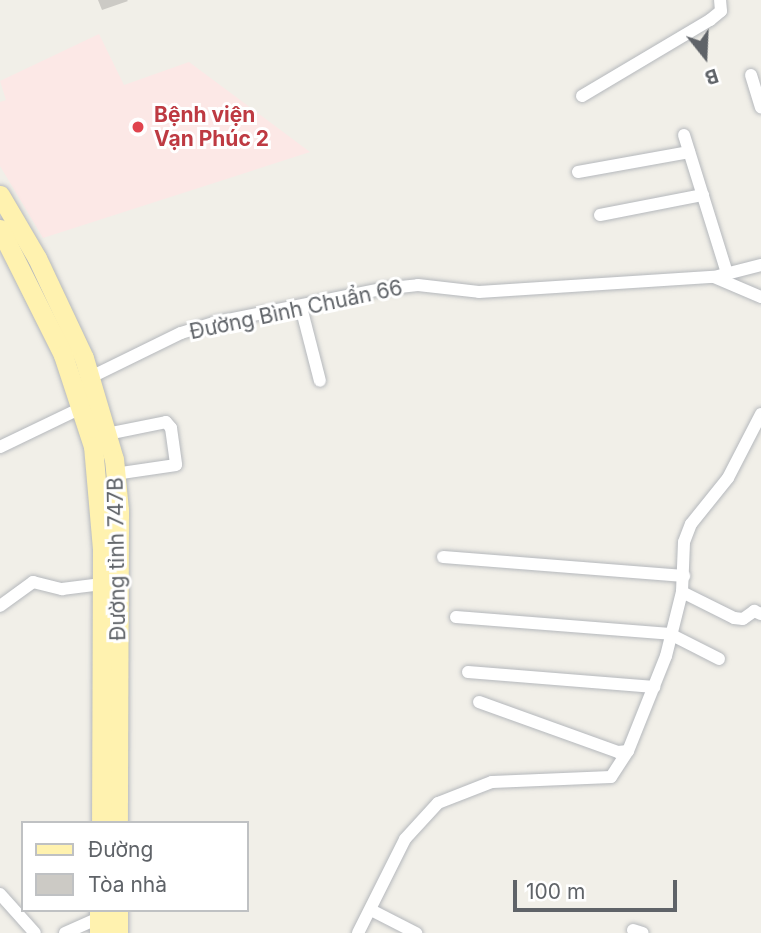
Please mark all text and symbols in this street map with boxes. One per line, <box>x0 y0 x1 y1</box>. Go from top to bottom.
north arrow <box>670 21 740 91</box>
text: B <box>702 64 721 89</box>
place label: Bệnh viện Vạn Phúc 2 <box>154 102 269 152</box>
marker: Bệnh viện Vạn Phúc 2 <box>128 117 148 137</box>
street label: Đường Bình Chuẩn 66 <box>187 275 405 345</box>
street label: Đường tỉnh 747B <box>103 477 131 641</box>
legend <box>21 821 248 912</box>
text: Đường <box>88 837 153 862</box>
scale bar <box>516 866 680 910</box>
text: Tòa nhà <box>88 872 167 897</box>
text: 100 m <box>526 879 585 904</box>

